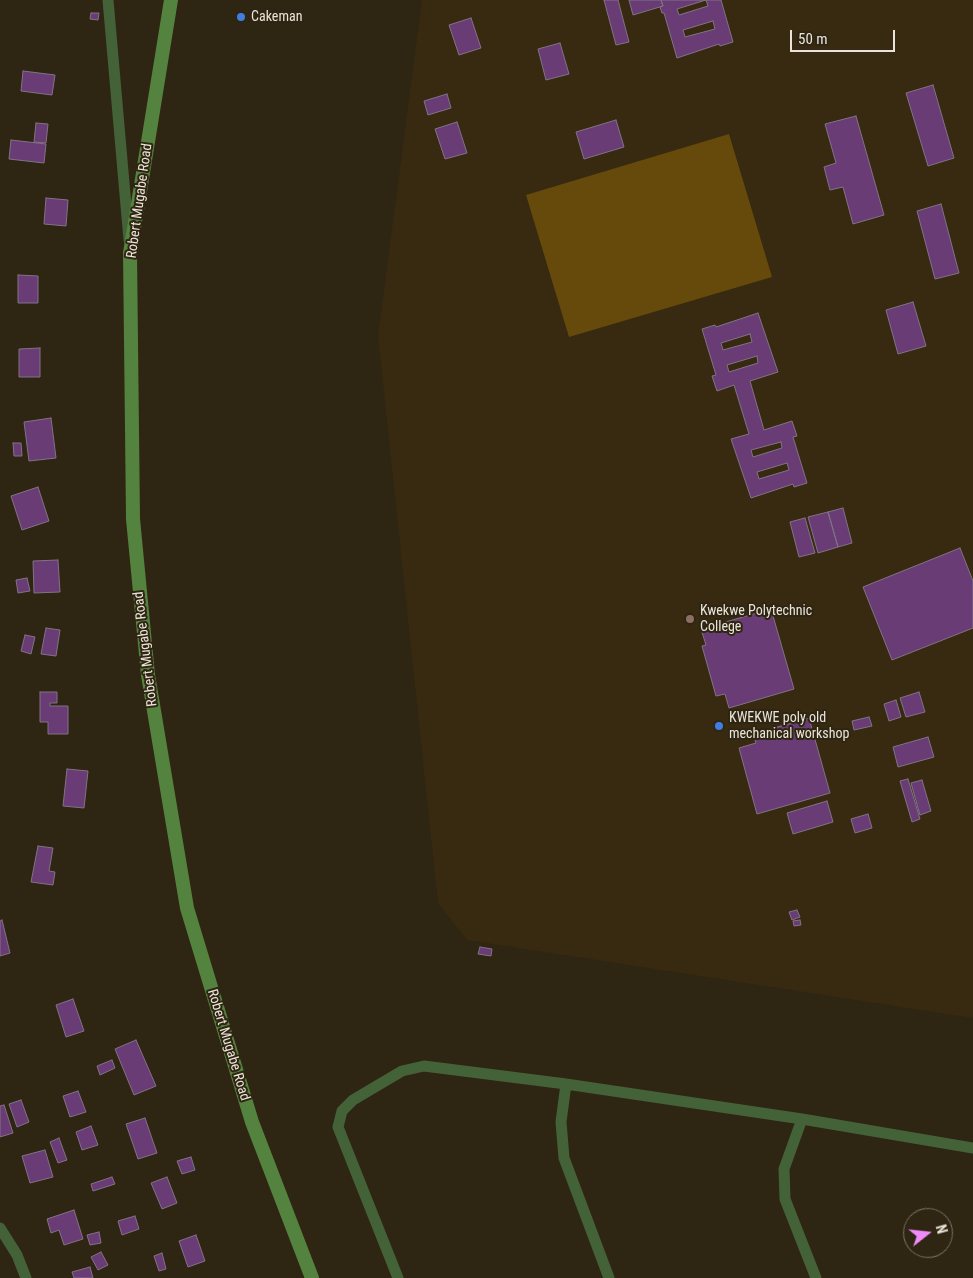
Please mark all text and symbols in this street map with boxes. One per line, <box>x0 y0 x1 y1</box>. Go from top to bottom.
place label: Cakeman <box>251 9 302 25</box>
marker: Cakeman <box>235 11 247 23</box>
scale bar <box>793 20 898 52</box>
text: 50 m <box>798 30 828 48</box>
street label: Robert Mugabe Road <box>124 143 156 259</box>
street label: Robert Mugabe Road <box>131 591 161 707</box>
place label: Kwekwe Polytechnic College <box>700 603 812 636</box>
marker: Kwekwe Polytechnic College <box>684 613 696 625</box>
place label: KWEKWE poly old mechanical workshop <box>729 710 849 742</box>
marker: KWEKWE poly old mechanical workshop <box>713 720 725 732</box>
street label: Robert Mugabe Road <box>203 987 253 1103</box>
north arrow <box>903 1208 953 1258</box>
text: N <box>933 1223 950 1235</box>

